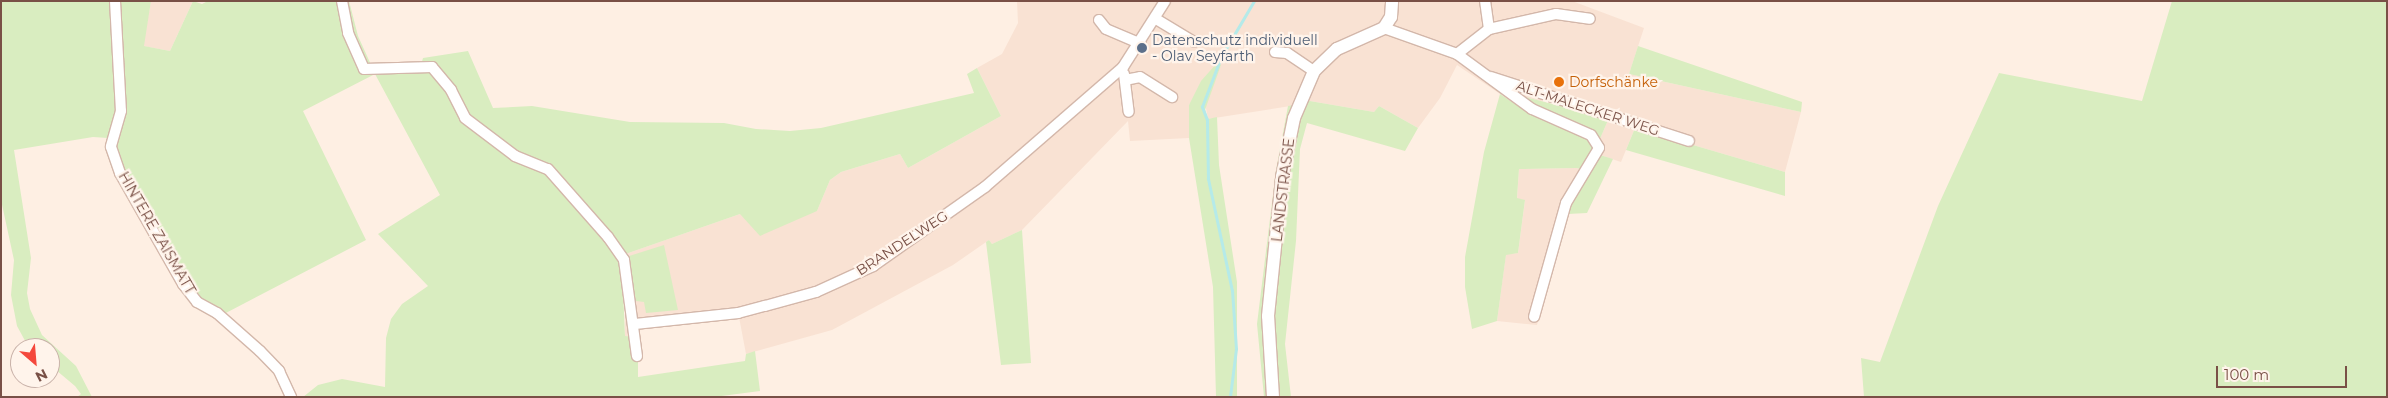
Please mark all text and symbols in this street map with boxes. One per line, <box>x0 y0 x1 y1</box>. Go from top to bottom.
place label: Datenschutz individuell - Olav Seyfarth <box>1152 32 1318 64</box>
marker: Datenschutz individuell - Olav Seyfarth <box>1136 42 1148 54</box>
place label: Dorfschänke <box>1569 74 1658 90</box>
marker: Dorfschänke <box>1553 76 1565 88</box>
street label: ALT-MALECKER WEG <box>1514 77 1662 139</box>
street label: LANDSTRASSE <box>1268 137 1298 243</box>
street label: HINTERE ZAISMATT <box>115 169 199 297</box>
street label: BRANDELWEG <box>853 207 951 279</box>
north arrow <box>10 338 60 388</box>
scale bar <box>2218 356 2349 388</box>
text: N <box>32 365 50 386</box>
text: 100 m <box>2224 365 2269 384</box>

